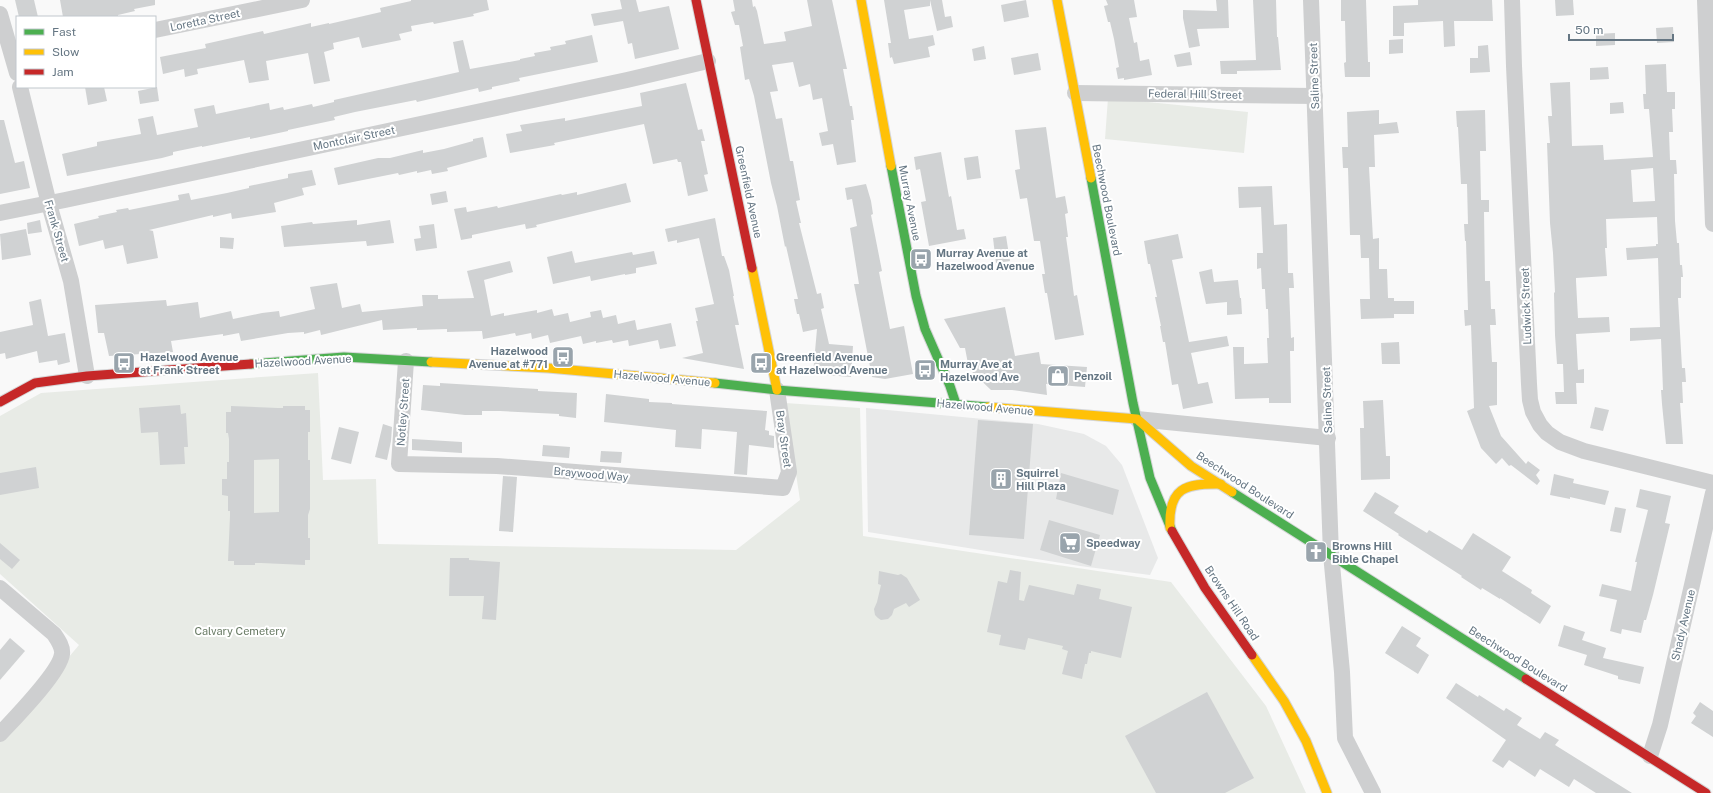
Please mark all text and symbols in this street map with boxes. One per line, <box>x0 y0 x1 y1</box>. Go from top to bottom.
street label: Loretta Street <box>169 7 241 33</box>
legend <box>16 16 156 88</box>
scale bar <box>1569 16 1673 42</box>
text: 50 m <box>1575 23 1603 37</box>
text: Fast <box>52 25 77 39</box>
street label: Saline Street <box>1307 42 1321 110</box>
text: Slow <box>52 45 80 59</box>
text: Jam <box>52 65 74 79</box>
street label: Federal Hill Street <box>1148 87 1242 101</box>
street label: Montclair Street <box>312 123 396 153</box>
street label: Beechwood Boulevard <box>1090 143 1124 257</box>
street label: Greenfield Avenue <box>733 145 765 239</box>
street label: Murray Avenue <box>897 164 923 242</box>
street label: Frank Street <box>42 199 72 263</box>
bus stop icon: Murray Avenue at Hazelwood Avenue <box>908 246 934 272</box>
place label: Murray Avenue at Hazelwood Avenue <box>936 247 1035 272</box>
street label: Ludwick Street <box>1519 267 1533 345</box>
bus stop icon: Hazelwood Avenue at #771 <box>550 344 576 370</box>
place label: Hazelwood Avenue at #771 <box>469 345 548 370</box>
bus stop icon: Hazelwood Avenue at Frank Street <box>111 350 137 376</box>
bus stop icon: Greenfield Avenue at Hazelwood Avenue <box>748 350 774 376</box>
place label: Hazelwood Avenue at Frank Street <box>140 351 239 376</box>
place label: Greenfield Avenue at Hazelwood Avenue <box>776 351 888 376</box>
street label: Hazelwood Avenue <box>254 352 352 370</box>
bus stop icon: Murray Ave at Hazelwood Ave <box>912 357 938 383</box>
place label: Murray Ave at Hazelwood Ave <box>940 358 1019 383</box>
shop icon: Penzoil <box>1045 363 1071 389</box>
street label: Saline Street <box>1320 366 1334 434</box>
street label: Hazelwood Avenue <box>613 368 711 388</box>
place label: Penzoil <box>1074 370 1113 382</box>
street label: Notley Street <box>395 378 411 446</box>
street label: Hazelwood Avenue <box>936 397 1034 417</box>
street label: Bray Street <box>774 409 794 469</box>
street label: Beechwood Boulevard <box>1194 449 1296 521</box>
street label: Braywood Way <box>553 465 629 483</box>
building icon: Squirrel Hill Plaza <box>988 466 1014 492</box>
place label: Squirrel Hill Plaza <box>1016 467 1066 492</box>
supermarket icon: Speedway <box>1057 530 1083 556</box>
place label: Speedway <box>1086 537 1141 549</box>
church icon: Browns Hill Bible Chapel <box>1303 539 1329 565</box>
place label: Browns Hill Bible Chapel <box>1332 540 1399 565</box>
street label: Browns Hill Road <box>1203 563 1261 643</box>
street label: Shady Avenue <box>1669 588 1697 662</box>
street label: Beechwood Boulevard <box>1467 624 1569 694</box>
park label: Calvary Cemetery <box>194 625 286 637</box>

